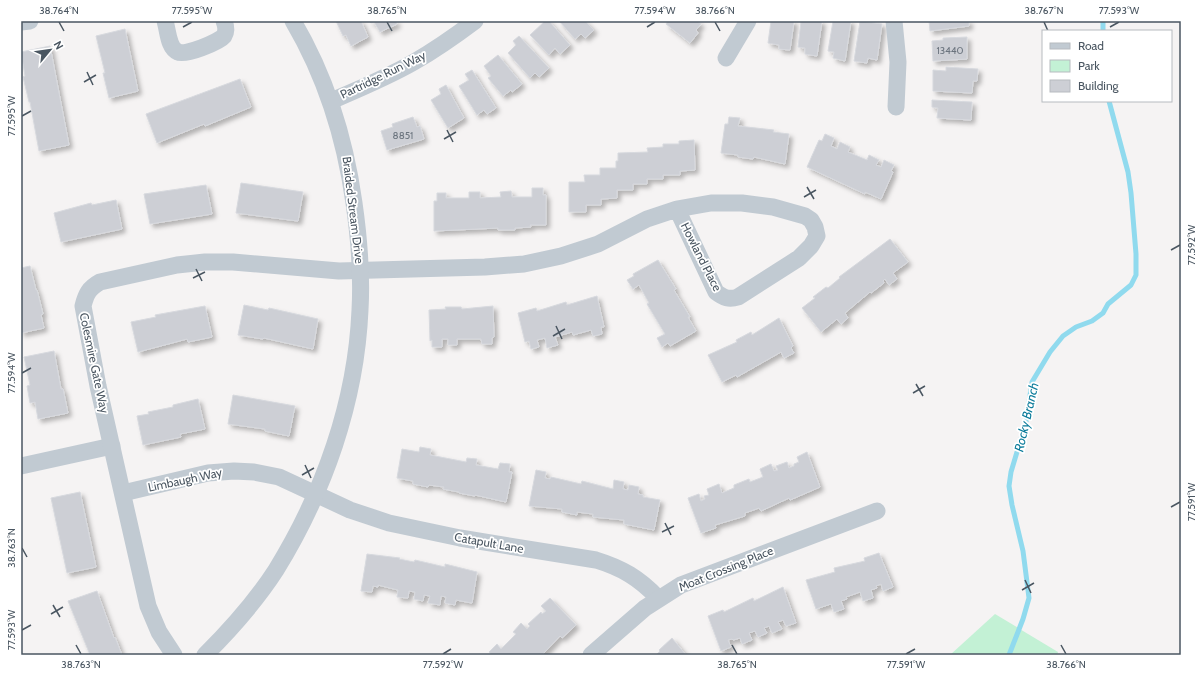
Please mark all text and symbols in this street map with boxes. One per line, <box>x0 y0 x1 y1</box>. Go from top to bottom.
text: 38.764°N <box>39 4 79 17</box>
text: 77.595°W <box>172 4 213 17</box>
text: 38.765°N <box>367 4 407 17</box>
text: 77.594°W <box>635 4 676 17</box>
text: 38.766°N <box>695 4 735 17</box>
text: 38.767°N <box>1025 4 1063 17</box>
text: 77.593°W <box>1099 4 1140 17</box>
north arrow <box>30 30 70 70</box>
legend <box>1042 30 1172 102</box>
text: N <box>51 38 67 52</box>
text: Road <box>1078 38 1104 53</box>
house number: 13440 <box>936 44 964 57</box>
street label: Partridge Run Way <box>338 47 428 102</box>
text: Park <box>1078 58 1100 73</box>
text: Building <box>1078 78 1120 93</box>
text: 77.595°W <box>5 95 18 136</box>
house number: 8851 <box>393 129 413 142</box>
street label: Braided Stream Drive <box>339 156 368 264</box>
street label: Howland Place <box>678 220 725 294</box>
text: 77.592°W <box>1185 224 1198 265</box>
street label: Colesmire Gate Way <box>77 311 112 414</box>
text: 77.594°W <box>5 352 18 393</box>
water label: Rocky Branch <box>1010 381 1042 453</box>
street label: Limbaugh Way <box>146 464 223 495</box>
text: 77.591°W <box>1185 482 1198 521</box>
text: 38.763°N <box>5 528 18 568</box>
street label: Catapult Lane <box>453 529 525 556</box>
street label: Moat Crossing Place <box>676 543 775 594</box>
text: 77.593°W <box>5 609 18 650</box>
text: 38.763°N <box>61 658 101 671</box>
text: 77.592°W <box>423 658 464 671</box>
text: 38.765°N <box>717 658 757 671</box>
text: 77.591°W <box>887 658 926 671</box>
text: 38.766°N <box>1046 658 1086 671</box>

